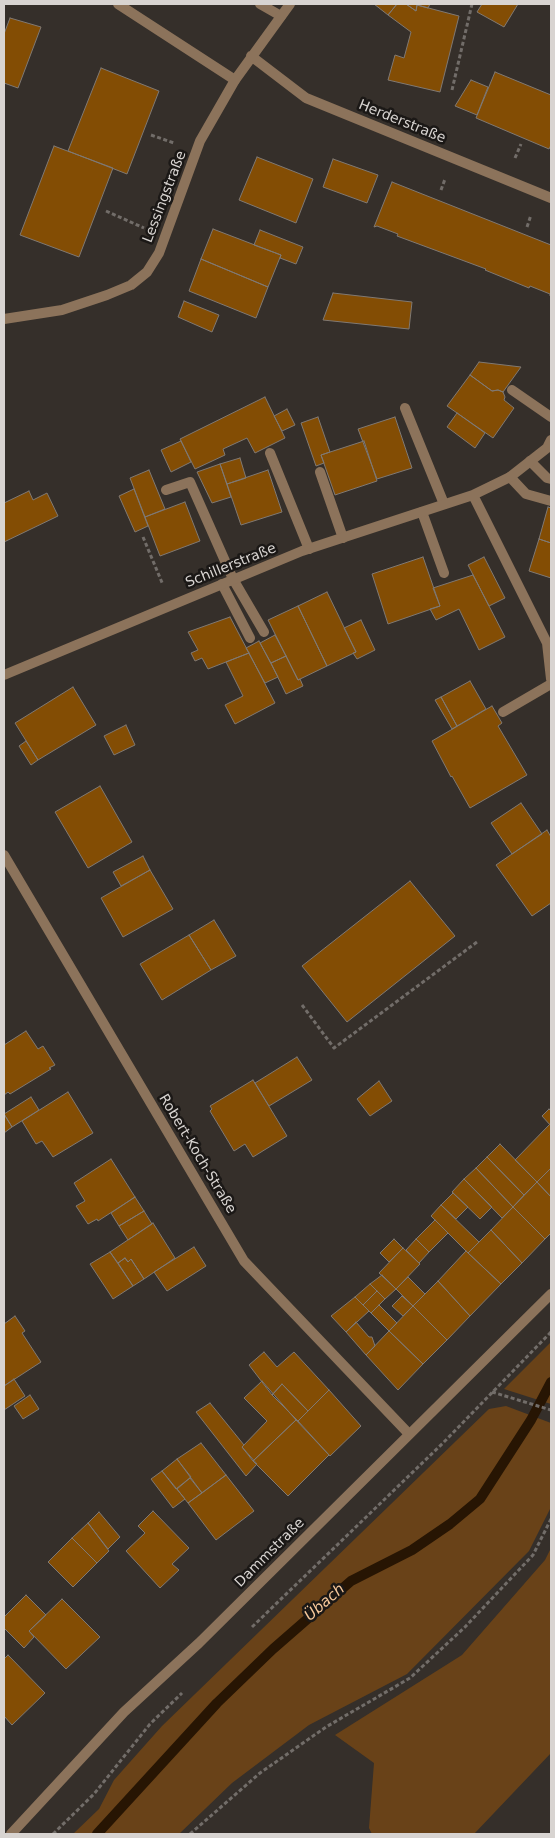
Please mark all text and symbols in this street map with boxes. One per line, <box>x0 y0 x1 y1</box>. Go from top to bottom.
street label: Herderstraße <box>356 97 448 147</box>
street label: Lessingstraße <box>140 149 190 245</box>
street label: Schillerstraße <box>183 540 279 592</box>
street label: Robert-Koch-Straße <box>155 1091 239 1217</box>
street label: Dammstraße <box>232 1515 308 1591</box>
water label: Übach <box>301 1581 349 1625</box>

